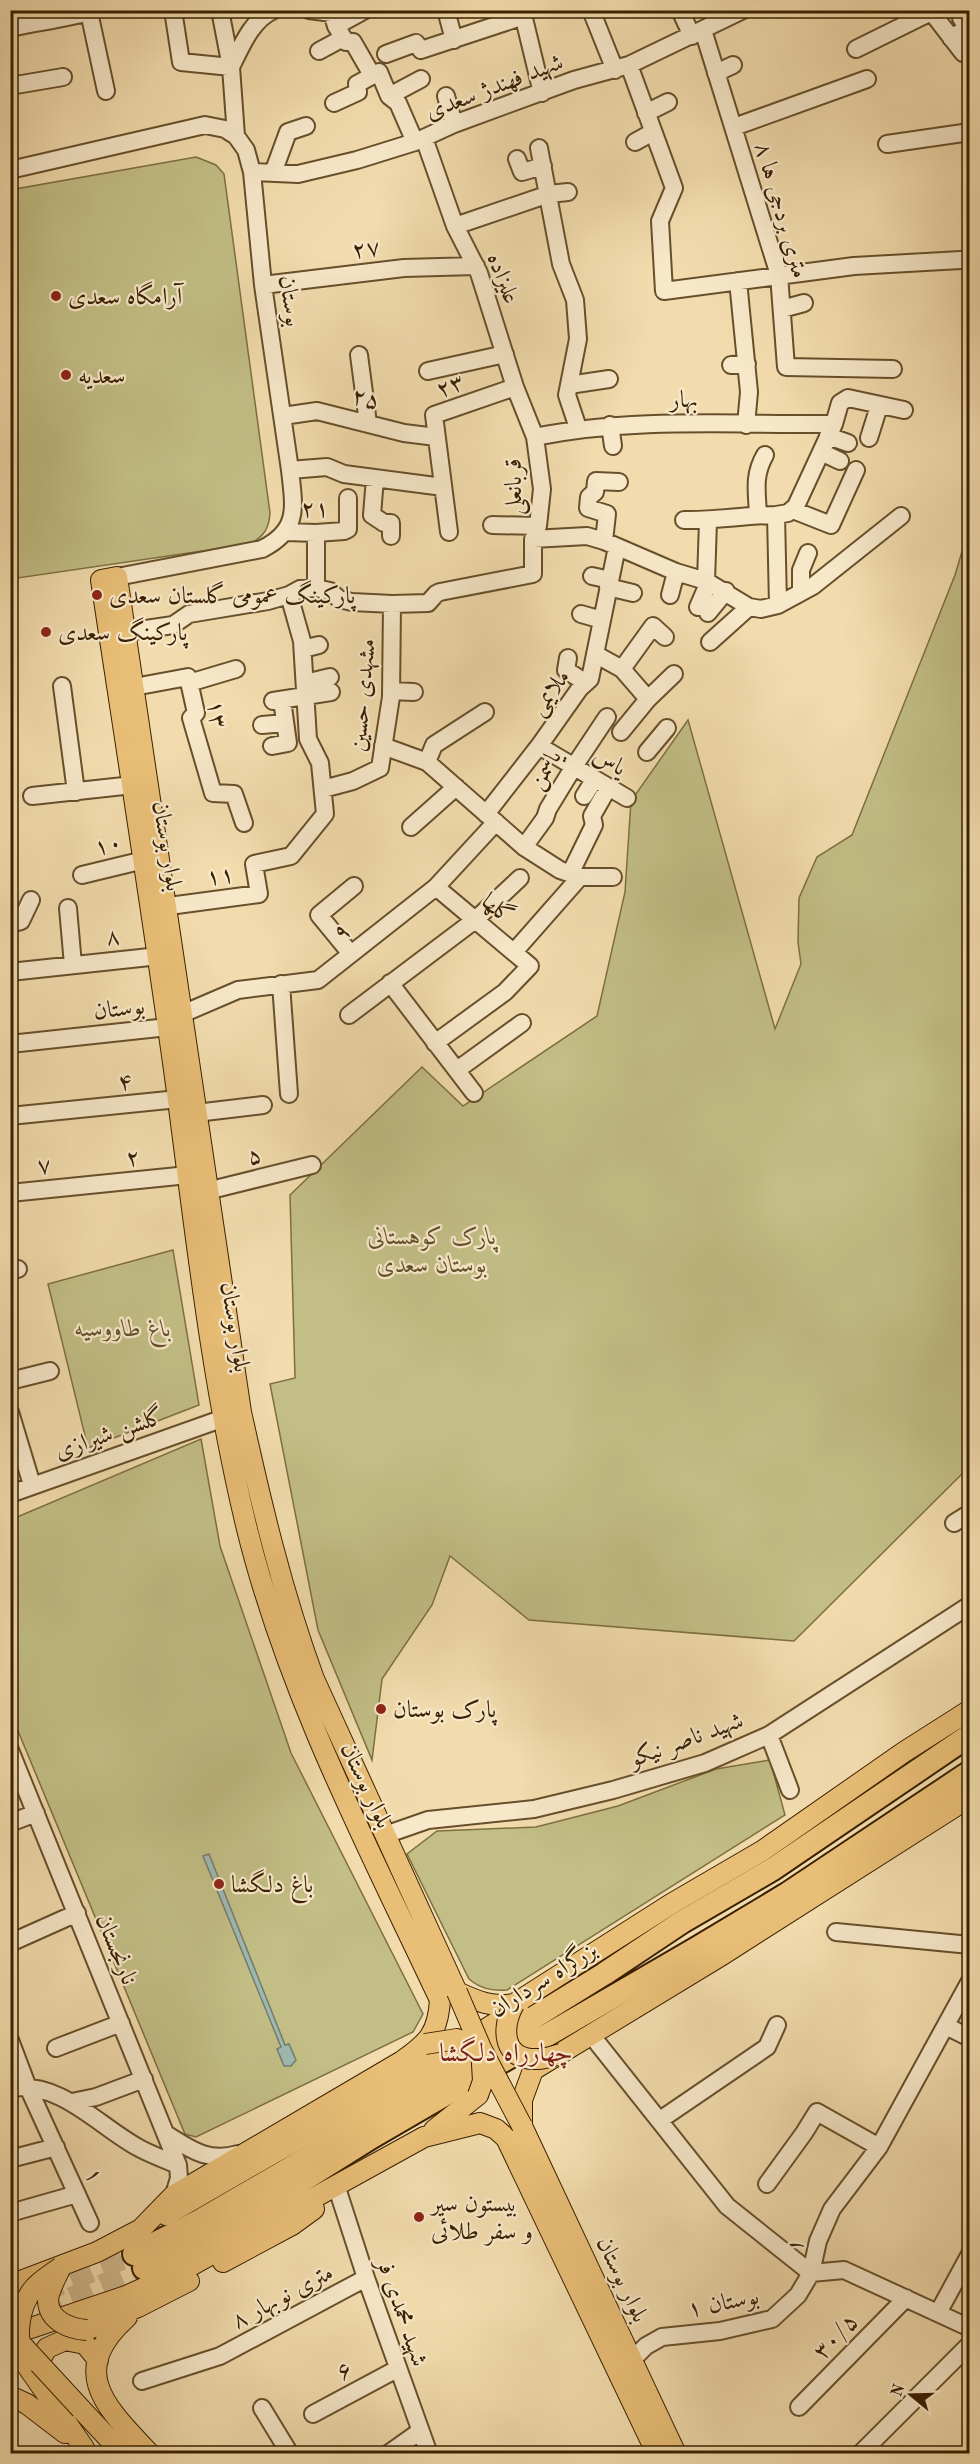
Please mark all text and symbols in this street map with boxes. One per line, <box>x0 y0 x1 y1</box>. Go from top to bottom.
street label: شهید فهندژ سعدی <box>423 51 567 126</box>
street label: ۸ متری بردجی ها <box>749 140 811 281</box>
street label: ۲۷ <box>351 236 382 264</box>
street label: علیزاده <box>482 250 523 307</box>
street label: بوستان <box>273 274 304 329</box>
place label: آرامگاه سعدی <box>68 281 185 310</box>
marker: آرامگاه سعدی <box>49 289 63 303</box>
place label: سعدیه <box>78 365 125 390</box>
marker: سعدیه <box>59 368 73 382</box>
street label: ۲۳ <box>433 371 468 403</box>
street label: ۲۵ <box>349 385 382 415</box>
street label: بهار <box>668 389 698 414</box>
street label: قربانعلی <box>503 458 530 515</box>
street label: ۲۱ <box>301 498 329 522</box>
place label: پارکینگ عمومی گلستان سعدی <box>109 580 357 612</box>
marker: پارکینگ عمومی گلستان سعدی <box>90 588 104 602</box>
place label: پارکینگ سعدی <box>58 617 189 649</box>
marker: پارکینگ سعدی <box>39 625 53 639</box>
street label: مشهدی حسین <box>347 638 382 753</box>
street label: ملایمی <box>526 666 578 722</box>
street label: ۱۳ <box>202 699 230 730</box>
street label: یاس <box>588 744 631 783</box>
street label: یاسمن <box>525 745 569 795</box>
street label: بلوار بوستان <box>146 799 185 893</box>
street label: ۱۰ <box>92 831 125 861</box>
street label: ۱۱ <box>205 863 236 891</box>
street label: گلها <box>476 886 520 930</box>
street label: ۹ <box>329 919 355 946</box>
street label: ۸ <box>105 925 121 951</box>
street label: بوستان <box>92 995 146 1026</box>
street label: ۴ <box>117 1070 133 1096</box>
street label: ۵ <box>245 1144 264 1170</box>
street label: ۲ <box>125 1146 141 1172</box>
street label: ۷ <box>36 1154 52 1180</box>
park label: پارک کوهستانی بوستان سعدی <box>367 1225 499 1279</box>
street label: بلوار بوستان <box>214 1280 253 1374</box>
park label: باغ طاووسیه <box>75 1318 172 1348</box>
street label: گلشن شیرازی <box>50 1400 168 1467</box>
place label: پارک بوستان <box>393 1699 498 1726</box>
marker: پارک بوستان <box>374 1702 388 1716</box>
street label: شهید ناصر نیکو <box>624 1707 747 1775</box>
street label: بلوار بوستان <box>334 1739 395 1833</box>
place label: باغ دلگشا <box>231 1869 313 1904</box>
marker: باغ دلگشا <box>212 1877 226 1891</box>
street label: نارنجستان <box>90 1911 140 1988</box>
street label: بزرگراه سرداران <box>483 1933 603 2025</box>
district label: چهارراه دلگشا <box>439 2036 573 2069</box>
street label: ۱ <box>79 2165 107 2187</box>
place label: بیستون سیر و سفر طلائی <box>428 2193 533 2246</box>
marker: بیستون سیر و سفر طلائی <box>412 2210 426 2224</box>
street label: بلوار بوستان <box>590 2233 651 2327</box>
street label: ۱ <box>783 2236 809 2255</box>
street label: شهید محمدی فر <box>370 2253 431 2370</box>
street label: ۸ متری نوبهار <box>228 2261 338 2335</box>
street label: بوستان ۱ <box>686 2285 761 2324</box>
street label: ۳۰/۵ <box>809 2310 863 2365</box>
street label: ۶ <box>333 2358 357 2386</box>
north arrow <box>881 2365 941 2425</box>
text: N <box>889 2382 909 2399</box>

